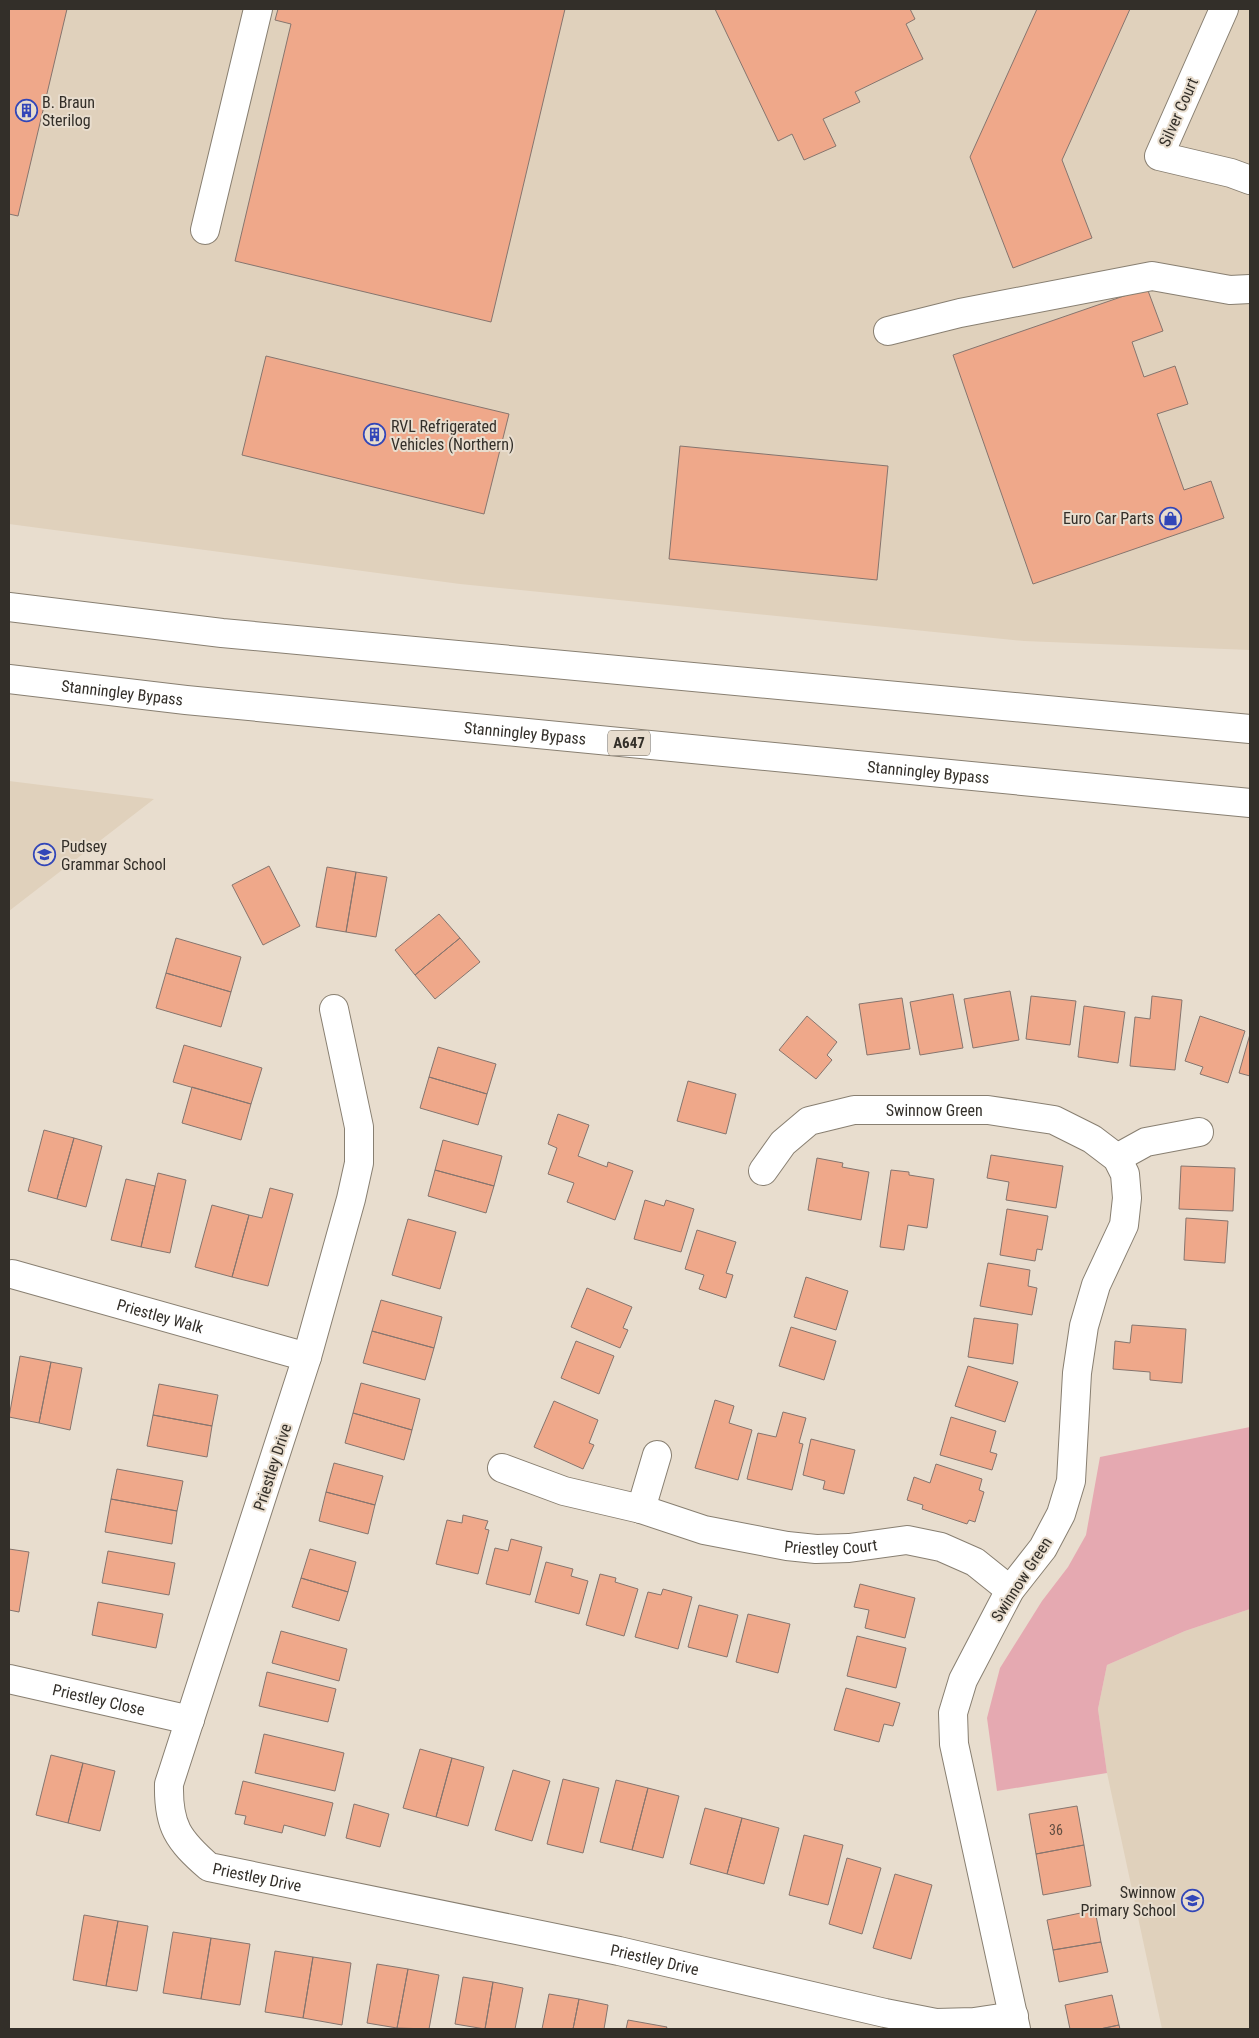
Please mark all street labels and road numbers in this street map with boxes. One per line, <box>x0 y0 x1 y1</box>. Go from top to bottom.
street label: Silver Court <box>1155 75 1202 150</box>
street label: Stanningley Bypass <box>60 676 184 710</box>
street label: Stanningley Bypass <box>463 718 587 749</box>
road number: A647 <box>608 730 650 756</box>
street label: Stanningley Bypass <box>866 757 990 788</box>
street label: Swinnow Green <box>886 1101 983 1120</box>
street label: Priestley Walk <box>115 1295 206 1338</box>
street label: Priestley Drive <box>249 1421 295 1513</box>
street label: Swinnow Green <box>987 1533 1056 1625</box>
street label: Priestley Court <box>783 1535 879 1559</box>
street label: Priestley Close <box>51 1680 147 1719</box>
street label: Priestley Drive <box>211 1859 303 1896</box>
street label: Priestley Drive <box>609 1940 701 1979</box>

